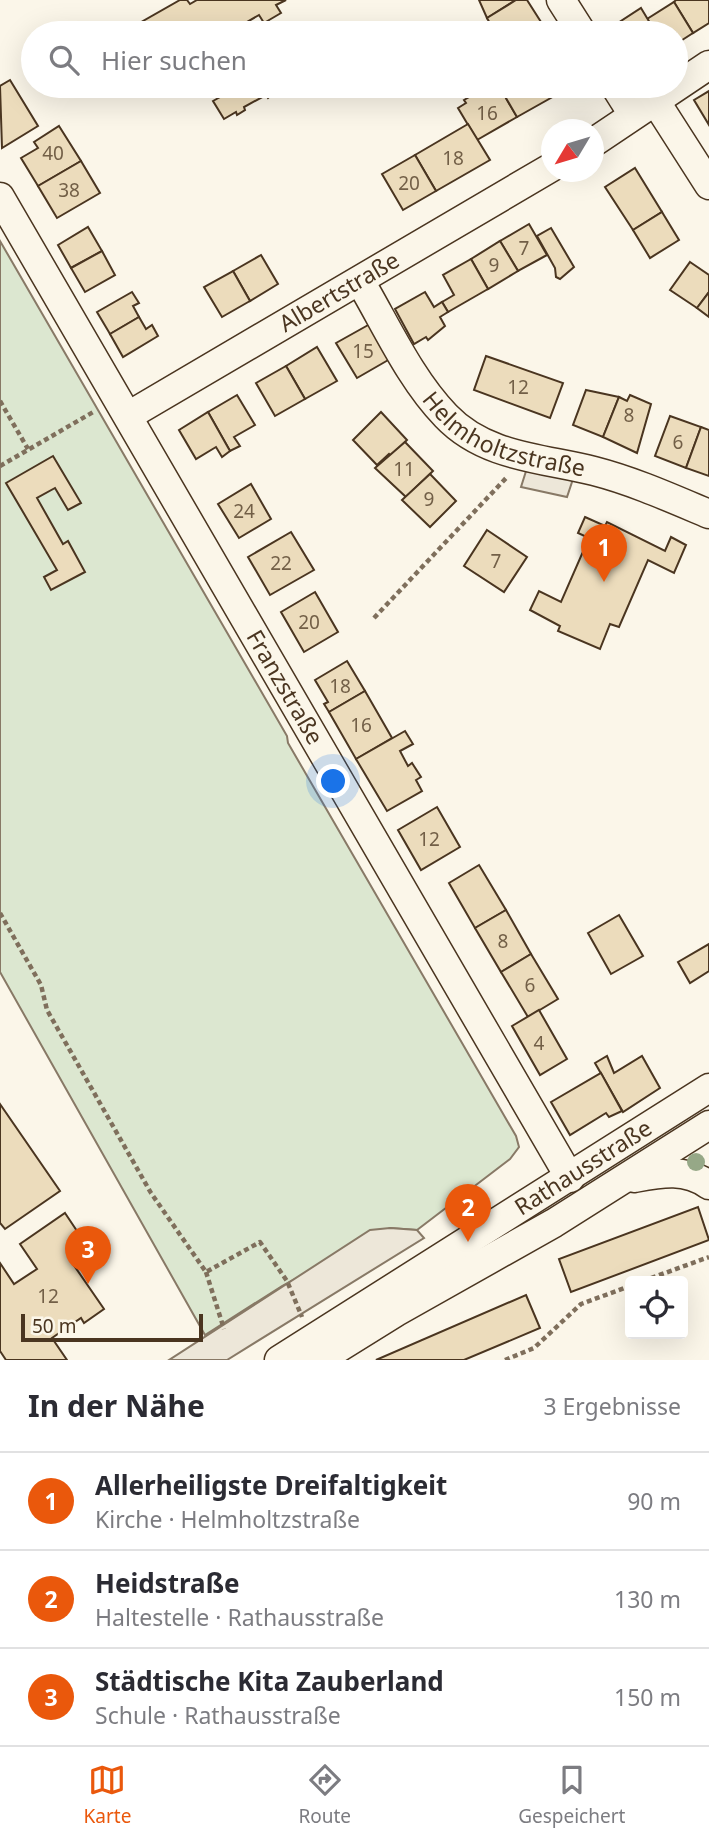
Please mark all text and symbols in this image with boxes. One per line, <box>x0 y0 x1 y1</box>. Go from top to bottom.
search box <box>21 21 688 98</box>
icon: search <box>45 41 83 79</box>
text: Hier suchen <box>101 42 247 78</box>
house number: 16 <box>476 100 498 126</box>
north arrow <box>541 119 604 182</box>
house number: 40 <box>42 140 64 166</box>
house number: 18 <box>442 145 464 171</box>
house number: 20 <box>398 170 420 196</box>
house number: 38 <box>58 177 80 203</box>
house number: 7 <box>519 235 529 261</box>
street label: Albertstraße <box>273 243 405 339</box>
house number: 9 <box>489 252 499 278</box>
house number: 15 <box>352 338 374 364</box>
house number: 12 <box>507 374 529 400</box>
street label: Helmholtzstraße <box>416 384 588 483</box>
house number: 8 <box>624 402 634 428</box>
house number: 6 <box>673 429 683 455</box>
house number: 11 <box>393 456 415 482</box>
house number: 9 <box>424 486 434 512</box>
house number: 24 <box>233 498 255 524</box>
pin: 1 <box>581 524 627 582</box>
house number: 7 <box>491 548 501 574</box>
house number: 22 <box>270 550 292 576</box>
house number: 20 <box>298 609 320 635</box>
street label: Franzstraße <box>240 623 332 750</box>
house number: 18 <box>329 673 351 699</box>
house number: 16 <box>350 712 372 738</box>
your location <box>316 764 350 798</box>
house number: 12 <box>418 826 440 852</box>
house number: 8 <box>498 928 508 954</box>
house number: 6 <box>525 972 535 998</box>
house number: 4 <box>534 1030 545 1056</box>
street label: Rathausstraße <box>508 1111 657 1222</box>
pin: 2 <box>445 1184 491 1242</box>
pin: 3 <box>65 1226 111 1284</box>
map controls <box>625 1276 688 1339</box>
button: locate <box>625 1276 688 1339</box>
house number: 12 <box>37 1283 59 1309</box>
scale bar <box>21 1311 203 1343</box>
text: 50 m <box>32 1313 76 1339</box>
text: In der Nähe <box>28 1385 205 1426</box>
text: 3 Ergebnisse <box>543 1390 681 1422</box>
text: Allerheiligste Dreifaltigkeit <box>95 1467 447 1503</box>
text: 1 <box>44 1485 58 1517</box>
text: 90 m <box>627 1485 681 1517</box>
text: Kirche · Helmholtzstraße <box>95 1503 360 1535</box>
text: Heidstraße <box>95 1565 239 1601</box>
text: 2 <box>44 1583 58 1615</box>
text: 130 m <box>614 1583 681 1615</box>
text: Haltestelle · Rathausstraße <box>95 1601 384 1633</box>
text: Städtische Kita Zauberland <box>95 1663 444 1699</box>
text: 3 <box>44 1681 58 1713</box>
text: 150 m <box>614 1681 681 1713</box>
text: Schule · Rathausstraße <box>95 1699 341 1731</box>
tab: Karte <box>84 1761 131 1829</box>
tab: Route <box>298 1761 351 1829</box>
tab: Gespeichert <box>518 1761 625 1829</box>

